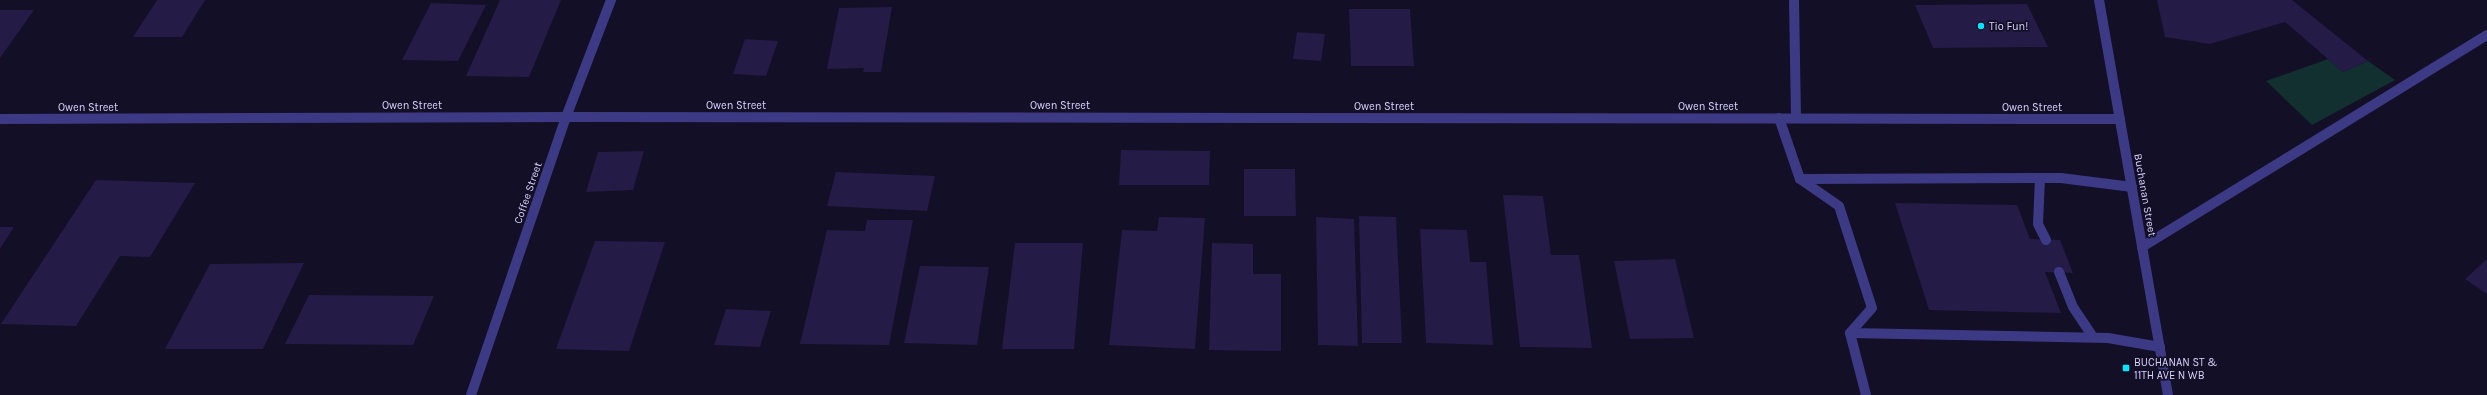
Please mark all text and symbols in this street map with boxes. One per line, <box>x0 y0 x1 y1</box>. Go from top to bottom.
place label: Tio Fun! <box>1989 20 2028 33</box>
marker: Tio Fun! <box>1976 21 1986 31</box>
street label: Owen Street <box>382 99 442 112</box>
street label: Owen Street <box>706 99 766 112</box>
street label: Owen Street <box>1030 99 1090 112</box>
street label: Owen Street <box>1354 100 1414 113</box>
street label: Owen Street <box>1678 100 1738 113</box>
street label: Owen Street <box>58 101 118 114</box>
street label: Owen Street <box>2002 101 2062 114</box>
street label: Buchanan Street <box>2131 153 2159 237</box>
street label: Coffee Street <box>511 160 545 226</box>
place label: BUCHANAN ST & 11TH AVE N WB <box>2134 356 2217 382</box>
marker: BUCHANAN ST & 11TH AVE N WB <box>2121 363 2131 373</box>

